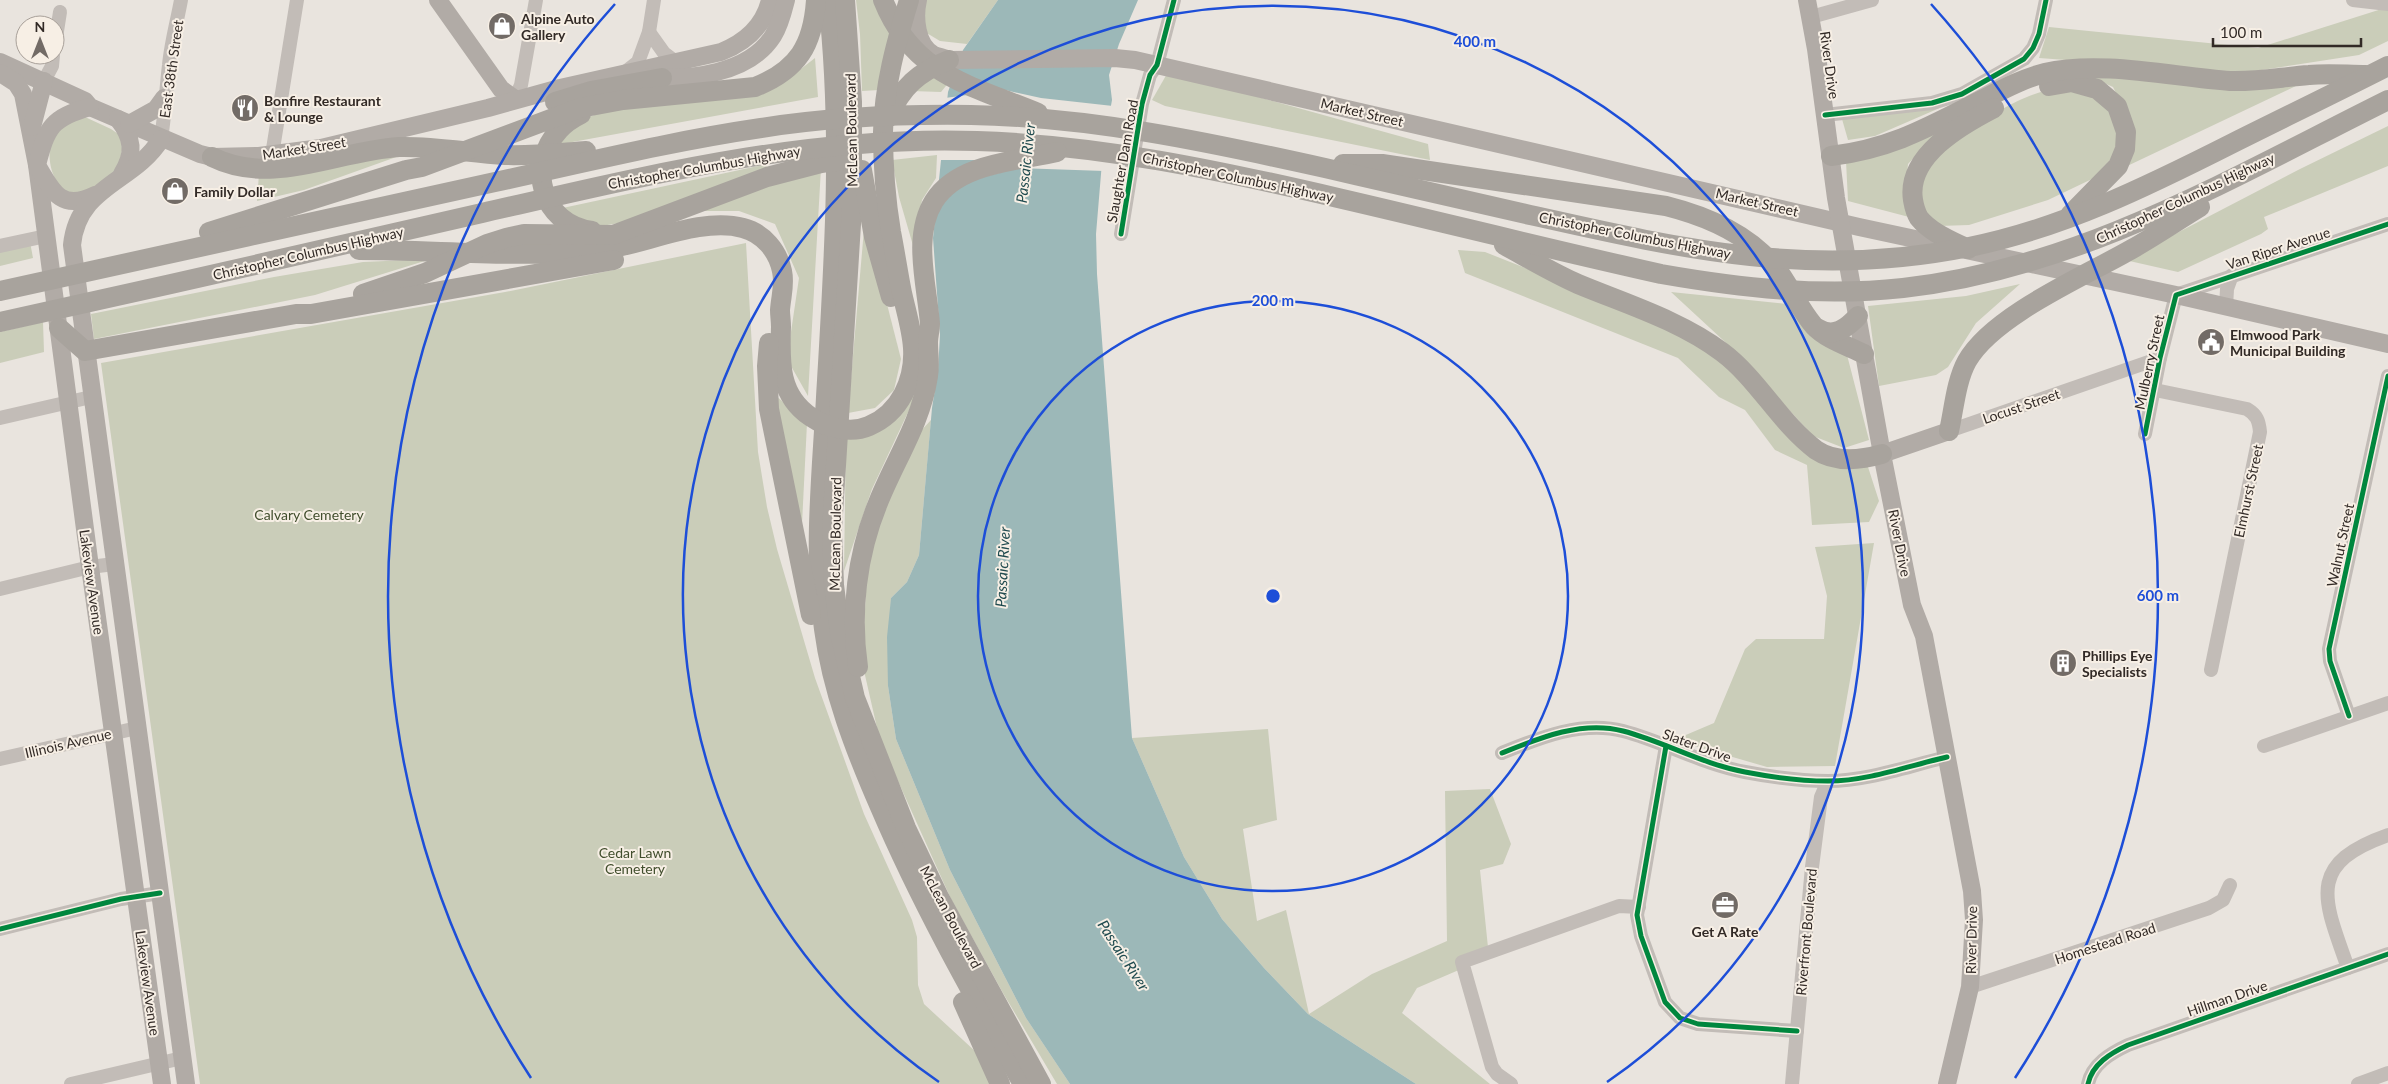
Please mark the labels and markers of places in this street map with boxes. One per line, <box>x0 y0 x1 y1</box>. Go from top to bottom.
place label: Alpine Auto Gallery <box>520 10 595 43</box>
shop icon: Alpine Auto Gallery <box>487 11 517 41</box>
place label: Bonfire Restaurant & Lounge <box>264 92 382 125</box>
restaurant icon: Bonfire Restaurant & Lounge <box>230 93 260 123</box>
shop icon: Family Dollar <box>160 176 190 206</box>
place label: Family Dollar <box>194 183 276 200</box>
place label: Elmwood Park Municipal Building <box>2230 326 2346 359</box>
public building icon: Elmwood Park Municipal Building <box>2196 327 2226 357</box>
centre of rings <box>1264 587 1282 605</box>
place label: Phillips Eye Specialists <box>2082 647 2153 680</box>
building icon: Phillips Eye Specialists <box>2048 648 2078 678</box>
office icon: Get A Rate <box>1710 890 1740 920</box>
place label: Get A Rate <box>1692 923 1759 940</box>

